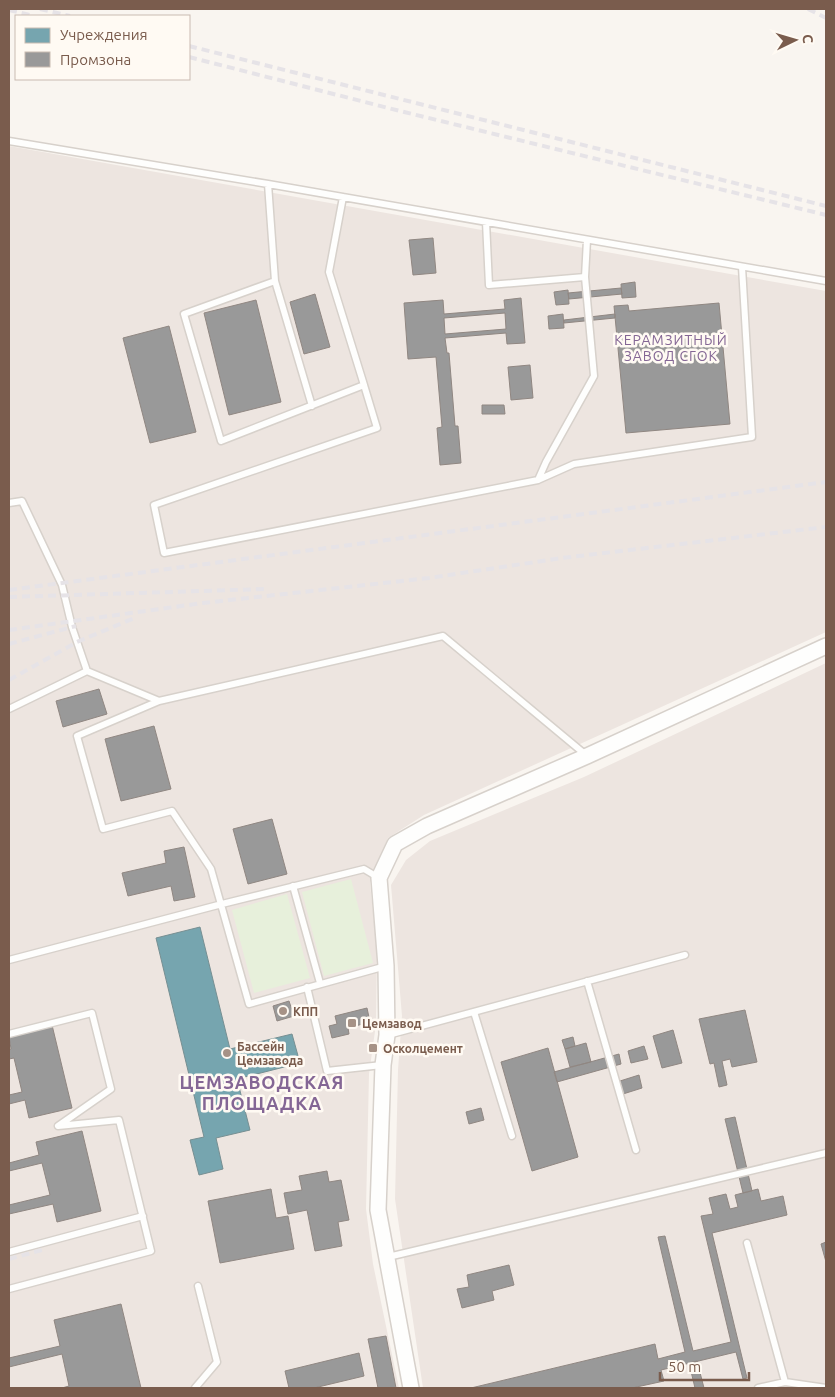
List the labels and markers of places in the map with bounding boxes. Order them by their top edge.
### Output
marker: КПП [277,1005,289,1017]
place label: КПП [293,1005,318,1018]
marker: Цемзавод [346,1017,358,1029]
place label: Цемзавод [362,1017,422,1030]
place label: Бассейн Цемзавода [237,1040,303,1067]
marker: Осколцемент [367,1042,379,1054]
place label: Осколцемент [383,1042,463,1055]
marker: Бассейн Цемзавода [221,1047,233,1059]

